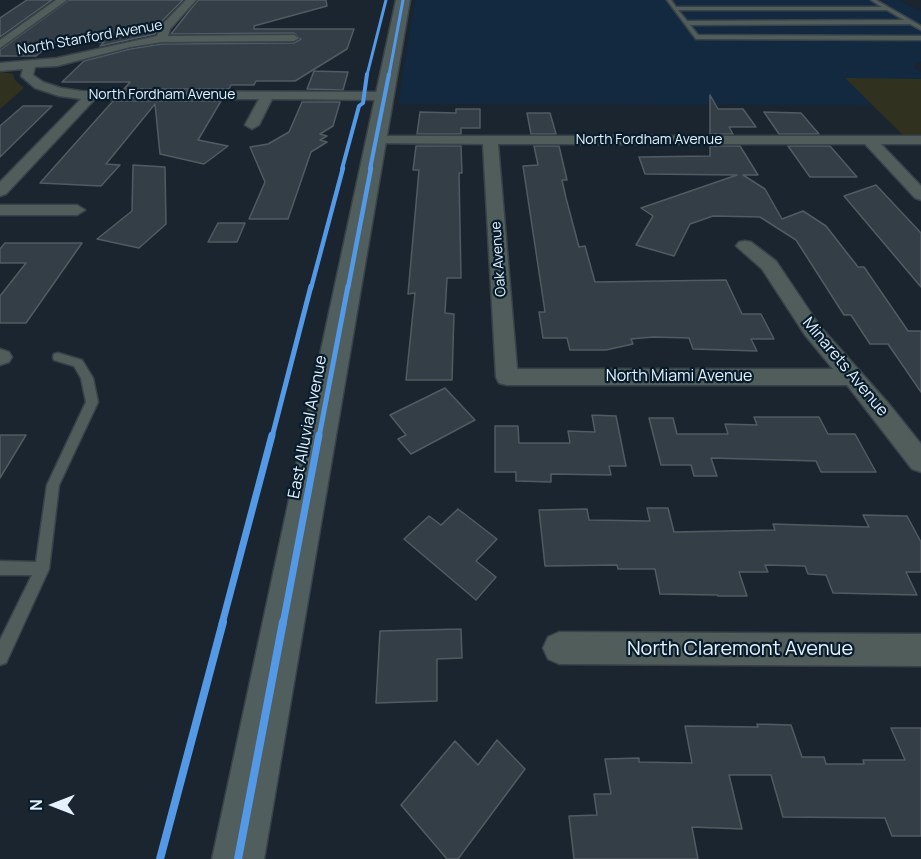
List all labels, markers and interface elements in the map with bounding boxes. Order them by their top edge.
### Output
street label: North Stanford Avenue [16,17,164,59]
street label: North Fordham Avenue [89,87,235,103]
street label: North Fordham Avenue [576,132,722,148]
street label: Oak Avenue [488,221,510,297]
street label: Minarets Avenue [798,314,892,420]
street label: East Alluvial Avenue [285,354,331,500]
street label: North Miami Avenue [606,367,752,387]
street label: North Claremont Avenue [627,637,853,661]
north arrow [24,775,84,835]
text: N [25,799,47,811]

